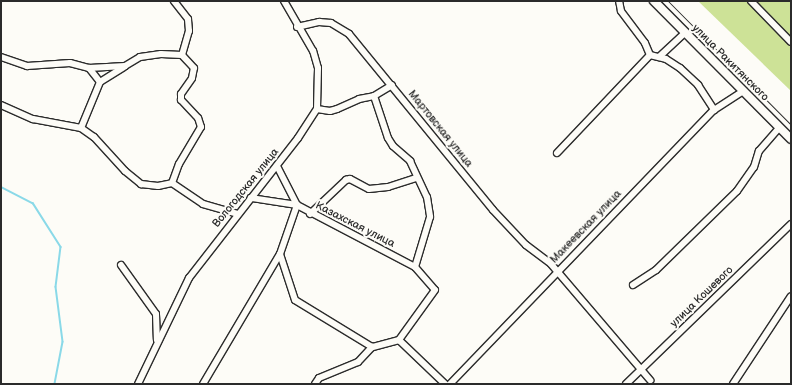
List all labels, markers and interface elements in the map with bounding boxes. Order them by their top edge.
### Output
street label: улица Ракитянского [689,22,771,104]
street label: Мартовская улица [405,88,475,170]
street label: Вологодская улица [210,146,282,230]
street label: Макеевская улица [548,188,624,266]
street label: Казахская улица [313,199,397,251]
street label: улица Кошевого [668,264,736,330]

